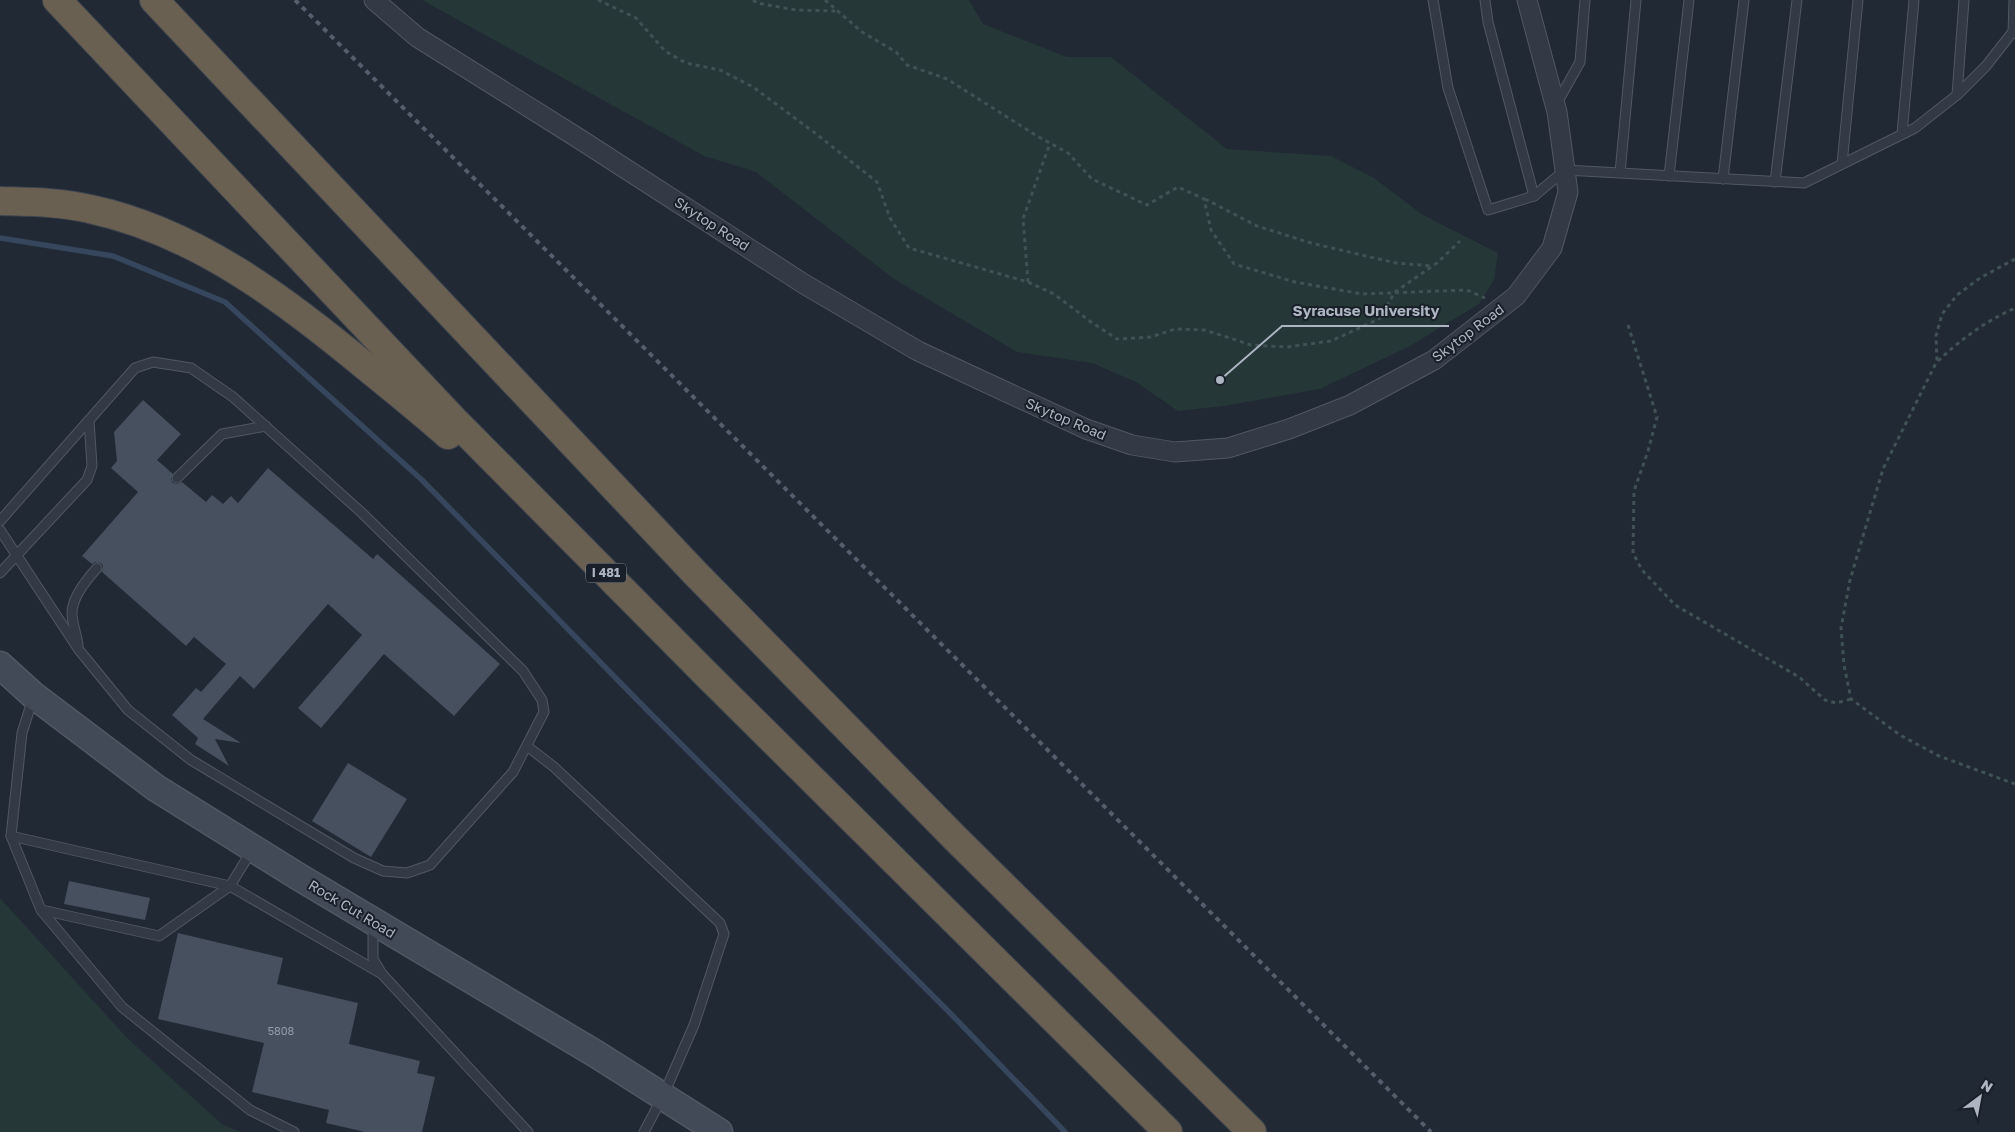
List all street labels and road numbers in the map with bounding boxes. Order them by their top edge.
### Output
street label: Skytop Road [672,193,753,254]
street label: Skytop Road [1428,300,1507,365]
street label: Skytop Road [1023,394,1109,443]
road number: I 481 [586,564,626,582]
street label: Rock Cut Road [306,876,399,941]

